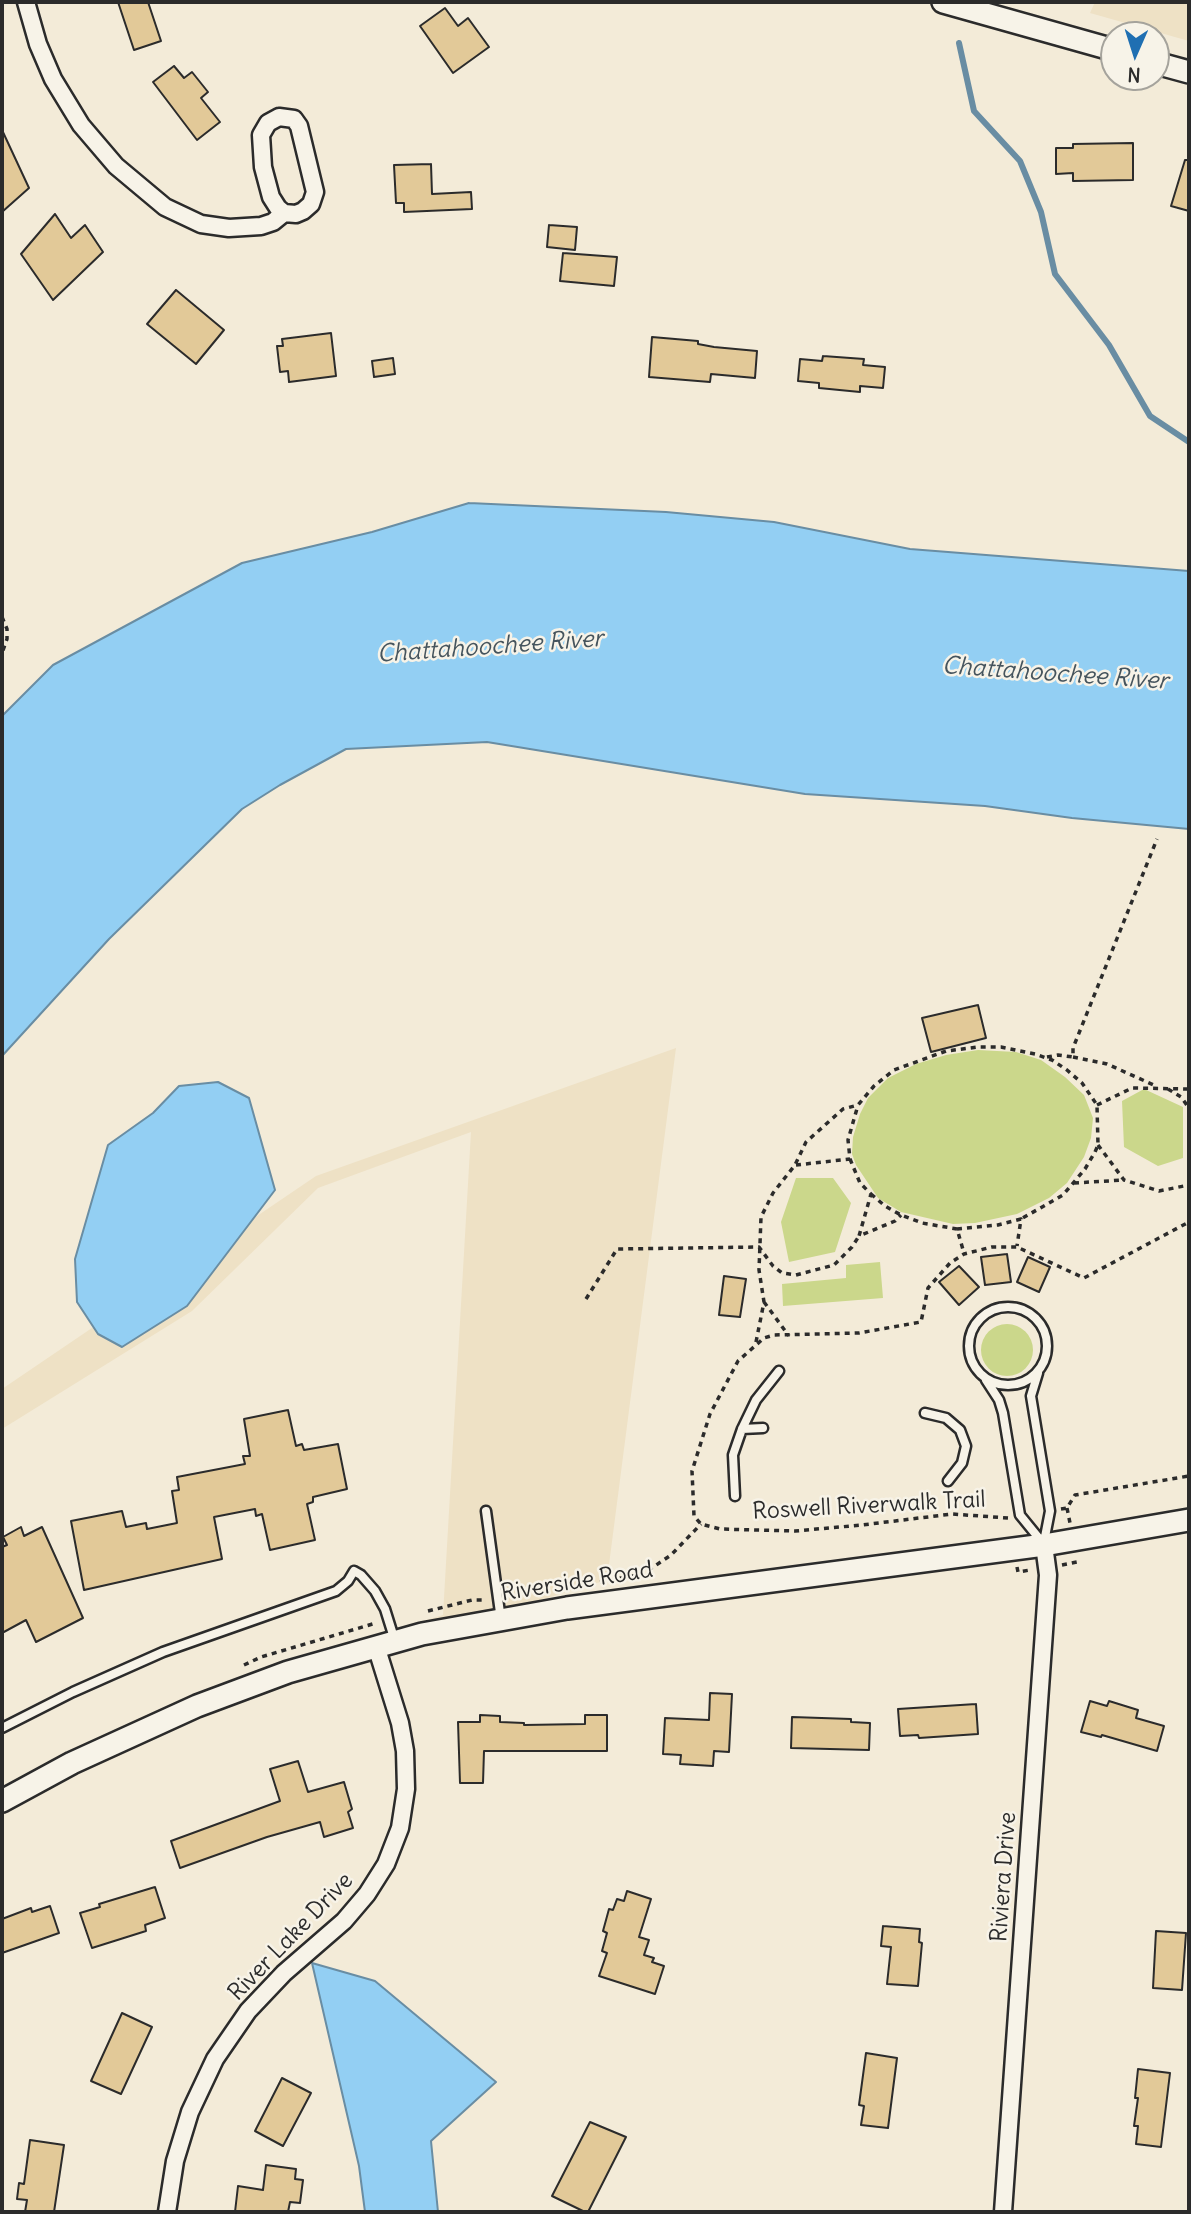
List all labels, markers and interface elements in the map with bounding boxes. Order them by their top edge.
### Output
north arrow [1100,21,1170,91]
text: N [1127,63,1141,87]
water label: Chattahoochee River [376,625,604,669]
water label: Chattahoochee River [941,652,1169,696]
street label: Roswell Riverwalk Trail [752,1486,986,1526]
street label: Riverside Road [499,1556,655,1608]
street label: Riviera Drive [986,1811,1022,1943]
street label: River Lake Drive [223,1867,359,2007]

